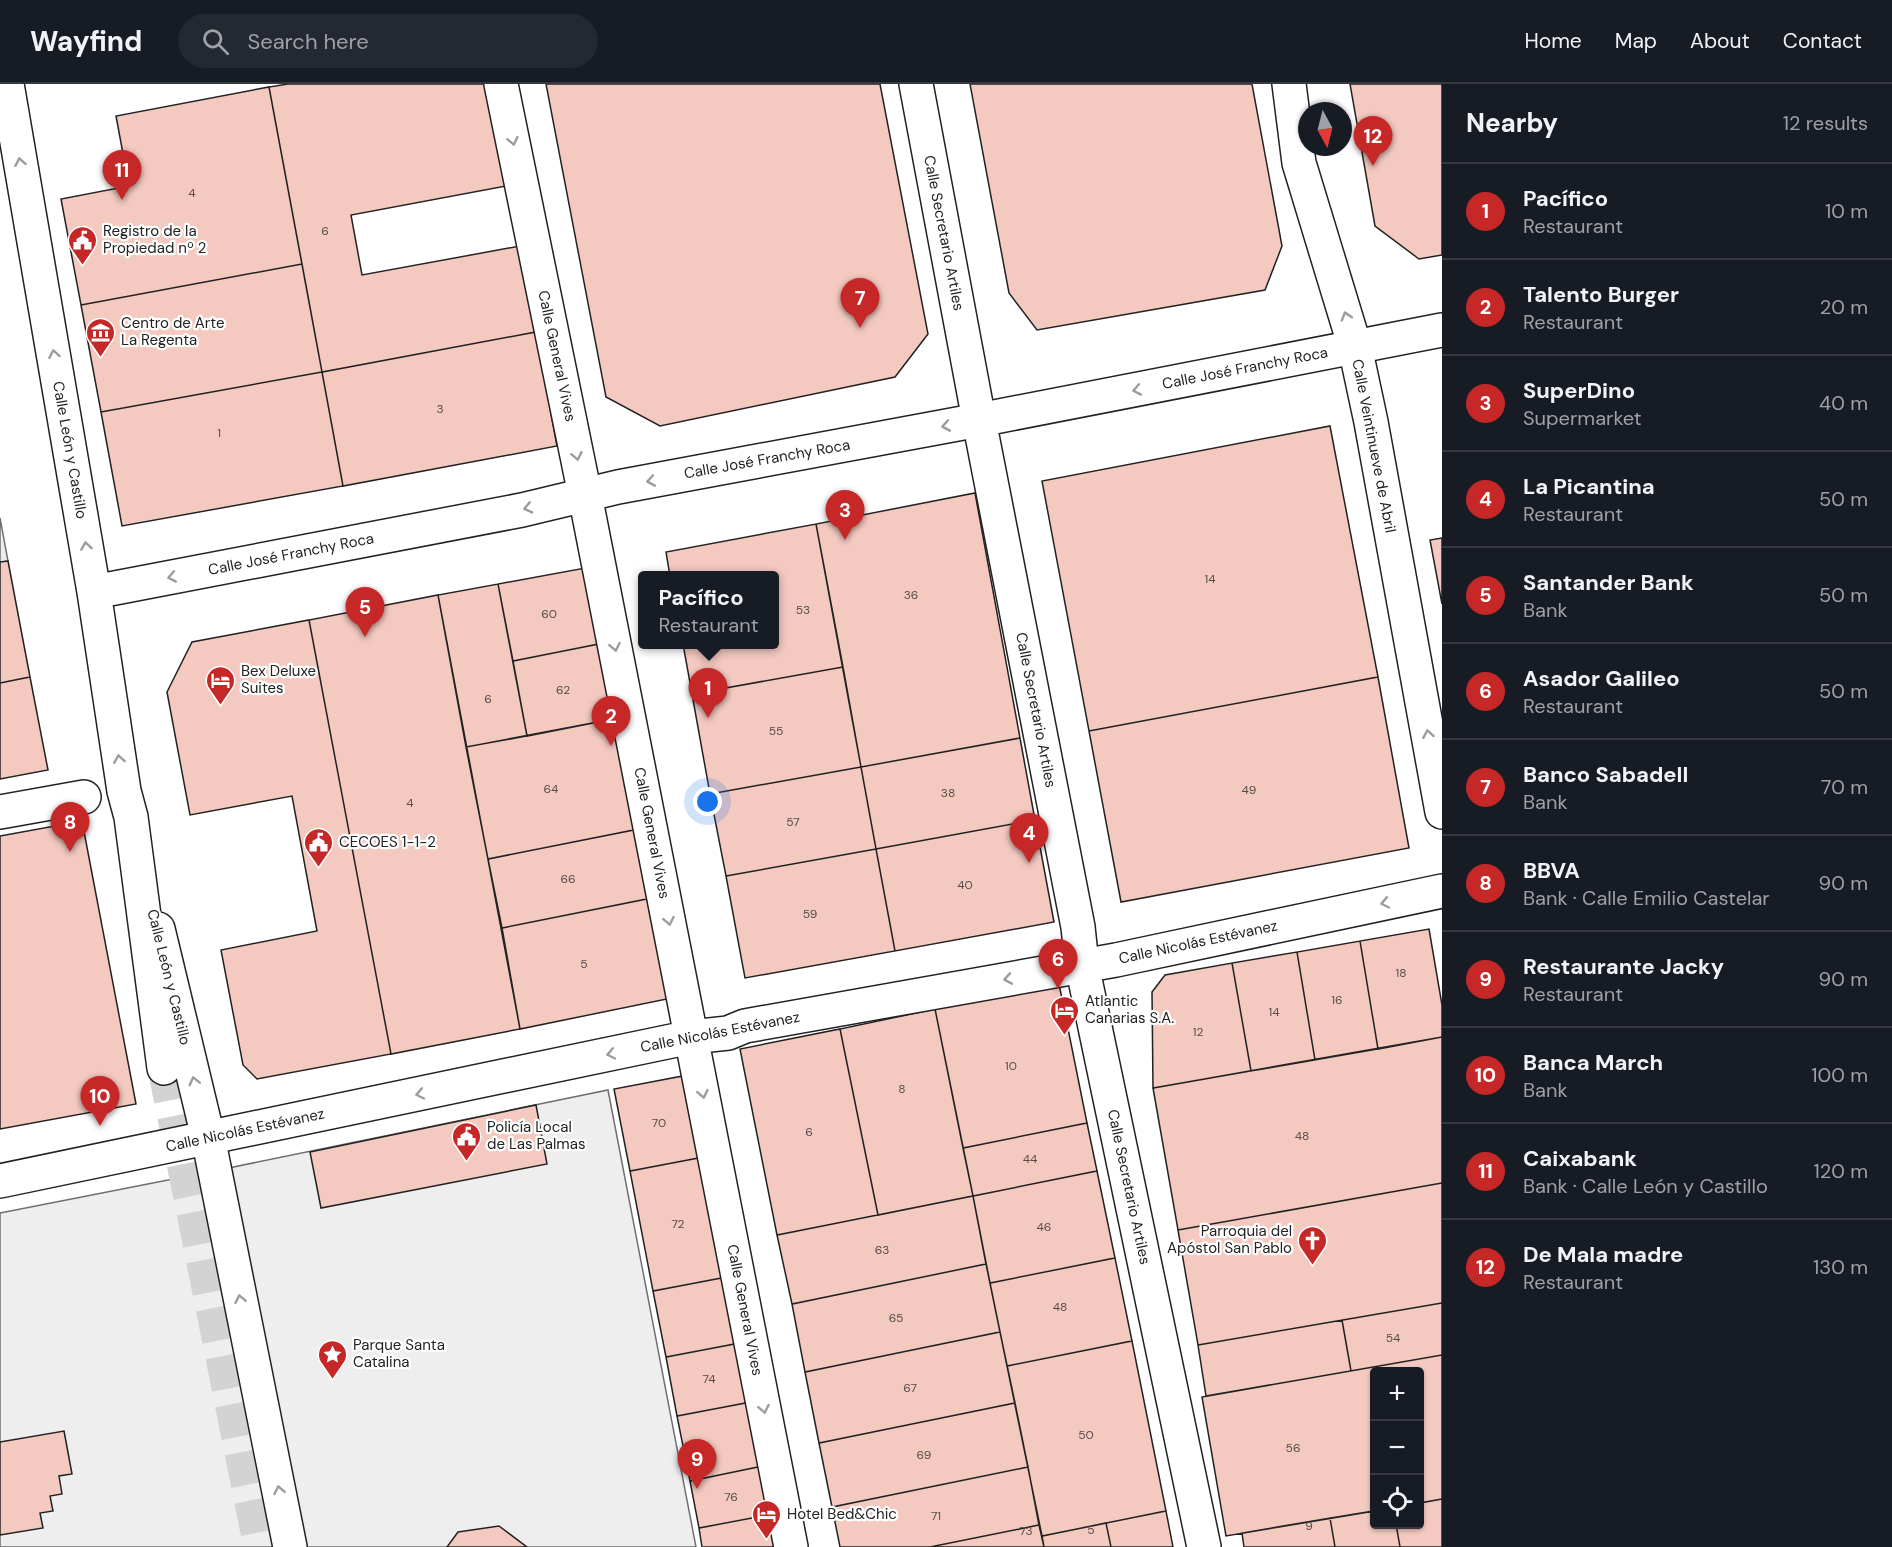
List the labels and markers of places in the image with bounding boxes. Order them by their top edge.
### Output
pin: 12 [1354,116,1392,166]
pin: 11 [102,150,142,200]
place label: Registro de la Propiedad nº 2 [103,221,206,258]
public building icon: Registro de la Propiedad nº 2 [66,224,98,266]
pin: 7 [840,278,880,328]
place label: Centro de Arte La Regenta [121,313,225,350]
museum icon: Centro de Arte La Regenta [84,316,116,358]
pin: 3 [826,490,864,540]
pin: 5 [346,588,385,637]
place label: Bex Deluxe Suites [241,661,316,698]
hotel icon: Bex Deluxe Suites [204,664,236,706]
pin: 1 [688,668,728,718]
pin: 2 [592,696,630,746]
pin: 8 [50,802,90,852]
pin: 4 [1010,814,1048,863]
public building icon: CECOES 1-1-2 [302,826,334,868]
place label: CECOES 1-1-2 [339,832,436,852]
pin: 6 [1038,940,1078,989]
place label: Atlantic Canarias S.A. [1085,991,1174,1028]
hotel icon: Atlantic Canarias S.A. [1048,994,1080,1036]
pin: 10 [80,1076,120,1126]
place label: Policía Local de Las Palmas [487,1117,585,1154]
public building icon: Policía Local de Las Palmas [450,1120,482,1162]
place label: Parroquia del Apóstol San Pablo [1167,1221,1292,1258]
church icon: Parroquia del Apóstol San Pablo [1297,1224,1329,1266]
place label: Parque Santa Catalina [353,1335,445,1372]
place icon: Parque Santa Catalina [316,1338,348,1380]
pin: 9 [678,1440,716,1489]
hotel icon: Hotel Bed&Chic [750,1498,782,1540]
place label: Hotel Bed&Chic [787,1504,897,1524]

